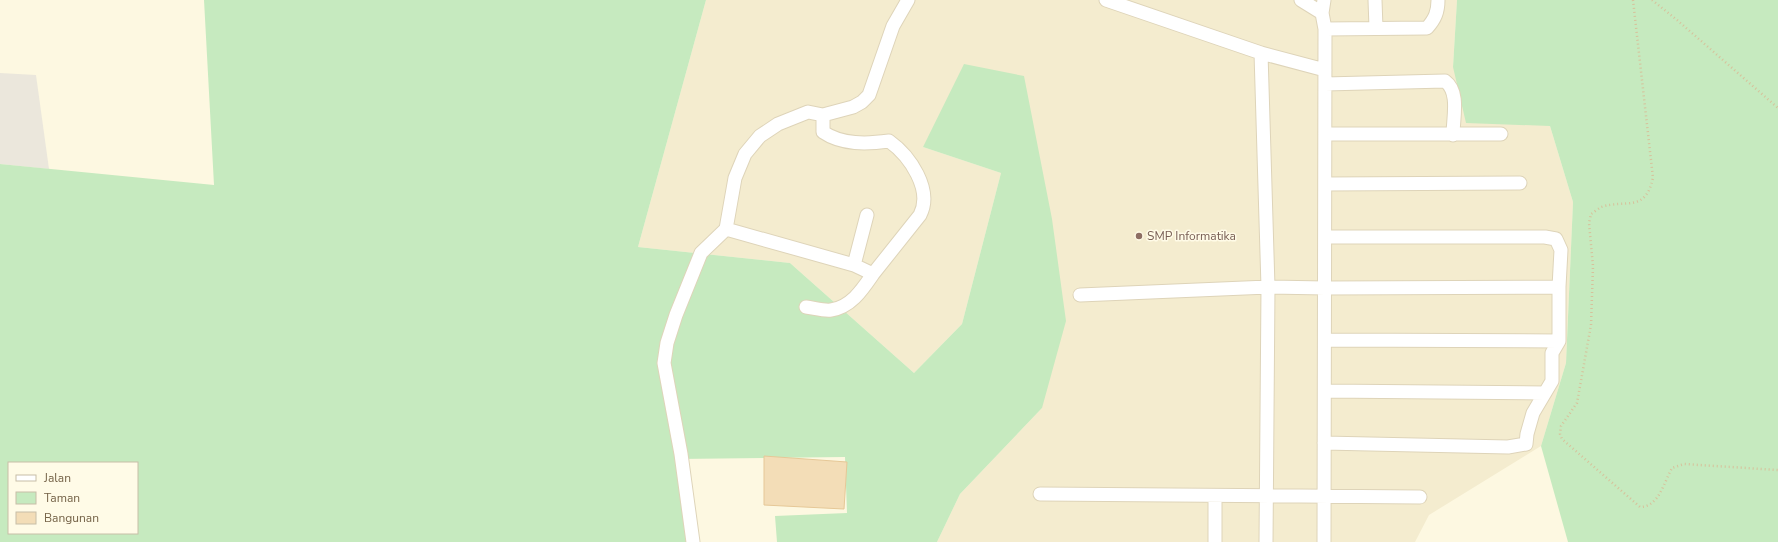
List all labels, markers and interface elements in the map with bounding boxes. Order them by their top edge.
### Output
place label: SMP Informatika [1147,228,1236,244]
marker: SMP Informatika [1134,231,1144,241]
legend [8,462,138,534]
text: Jalan [43,470,71,486]
text: Taman [44,490,80,506]
text: Bangunan [44,510,99,526]

